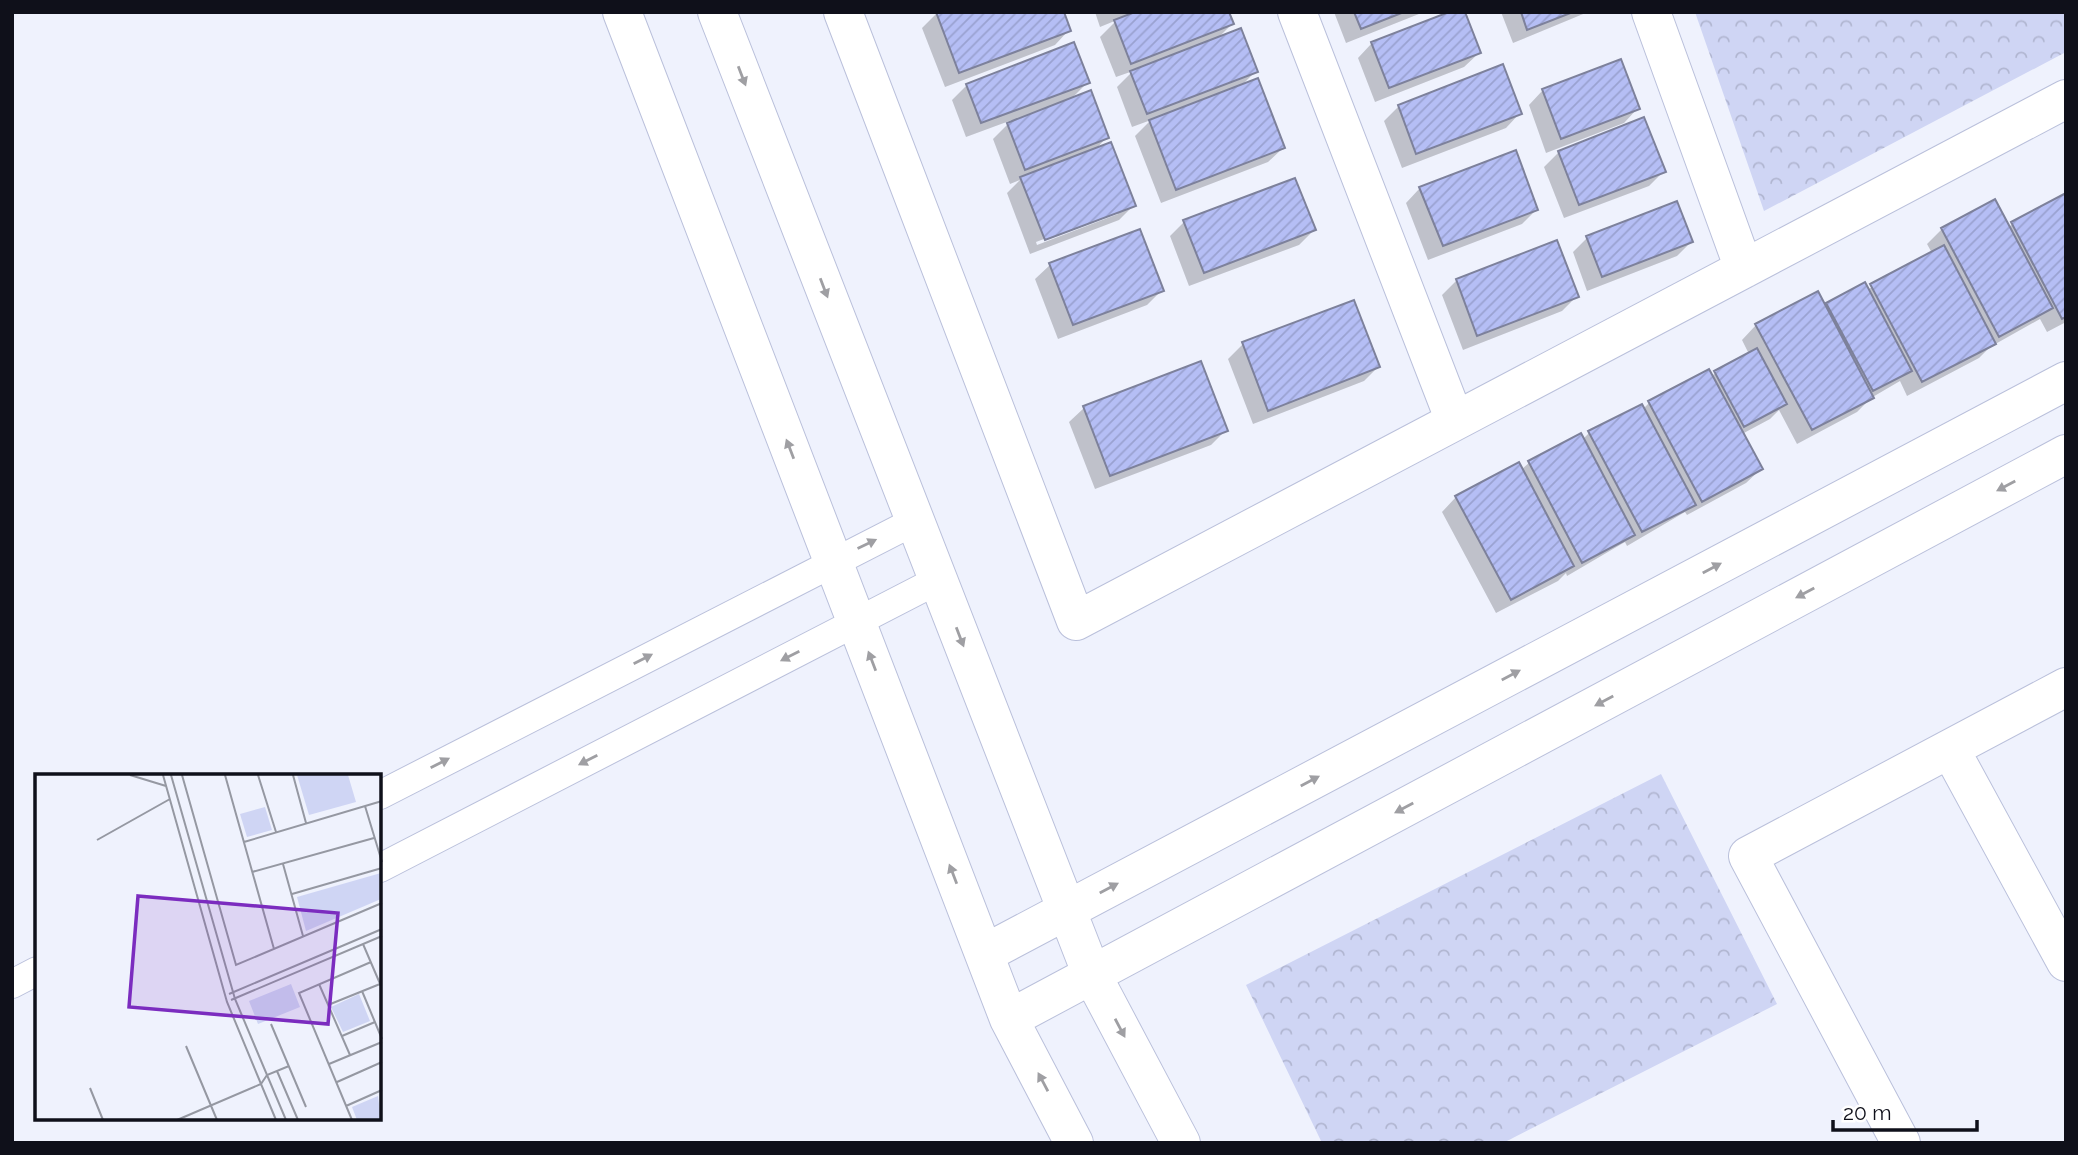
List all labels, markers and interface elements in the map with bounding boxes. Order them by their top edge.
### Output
one-way arrow [736,65,747,86]
one-way arrow [819,277,830,298]
one-way arrow [784,438,795,459]
one-way arrow [1996,480,2015,492]
one-way arrow [857,538,877,550]
one-way arrow [1702,562,1722,574]
one-way arrow [1795,588,1815,599]
one-way arrow [955,626,966,647]
one-way arrow [780,650,800,662]
one-way arrow [866,651,877,672]
one-way arrow [633,653,653,665]
one-way arrow [1501,669,1521,680]
one-way arrow [1594,695,1614,706]
one-way arrow [578,755,598,766]
one-way arrow [431,758,451,770]
inset map [35,774,382,1120]
one-way arrow [1300,776,1320,787]
one-way arrow [1394,802,1413,814]
one-way arrow [947,863,958,884]
one-way arrow [1099,882,1119,894]
one-way arrow [1114,1019,1126,1038]
one-way arrow [1037,1072,1049,1092]
scale bar [1833,1088,1976,1132]
text: 20 m [1843,1100,1891,1125]

